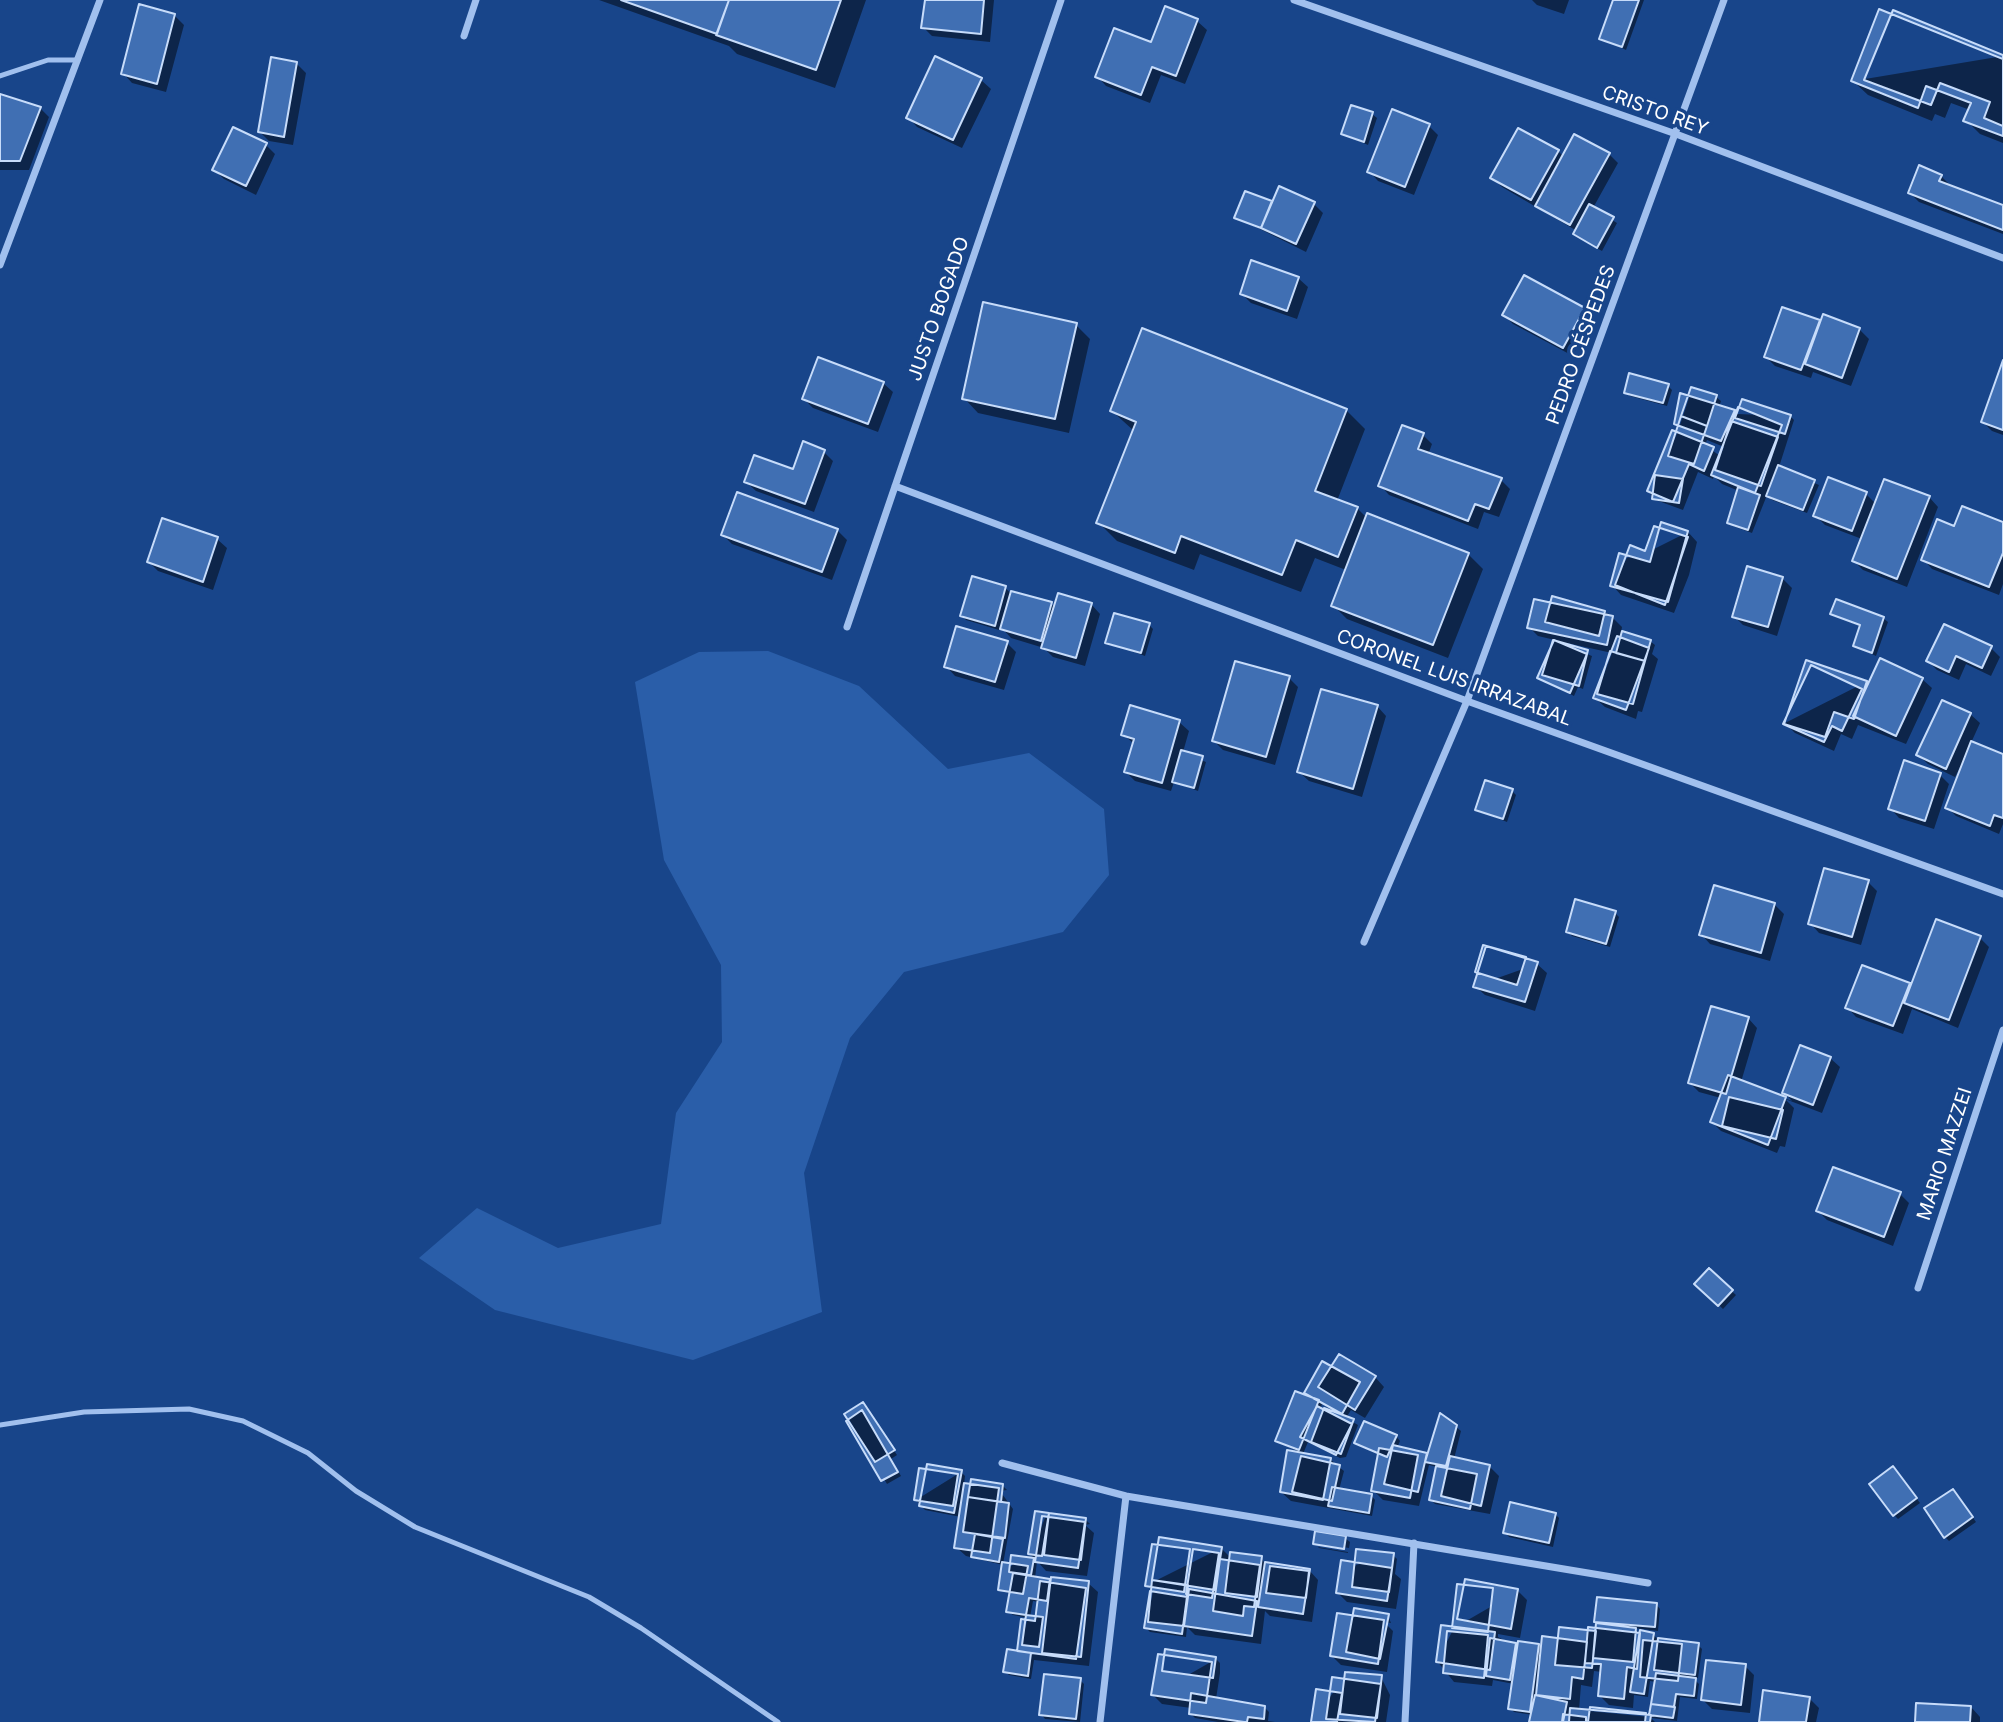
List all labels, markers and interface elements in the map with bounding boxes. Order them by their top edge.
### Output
street label: CRISTO REY [1599,81,1711,141]
street label: JUSTO BOGADO [904,234,974,384]
street label: PEDRO CÉSPEDES [1542,262,1620,428]
street label: CORONEL LUIS IRRAZABAL [1333,625,1575,731]
street label: MARIO MAZZEI [1913,1085,1977,1223]

